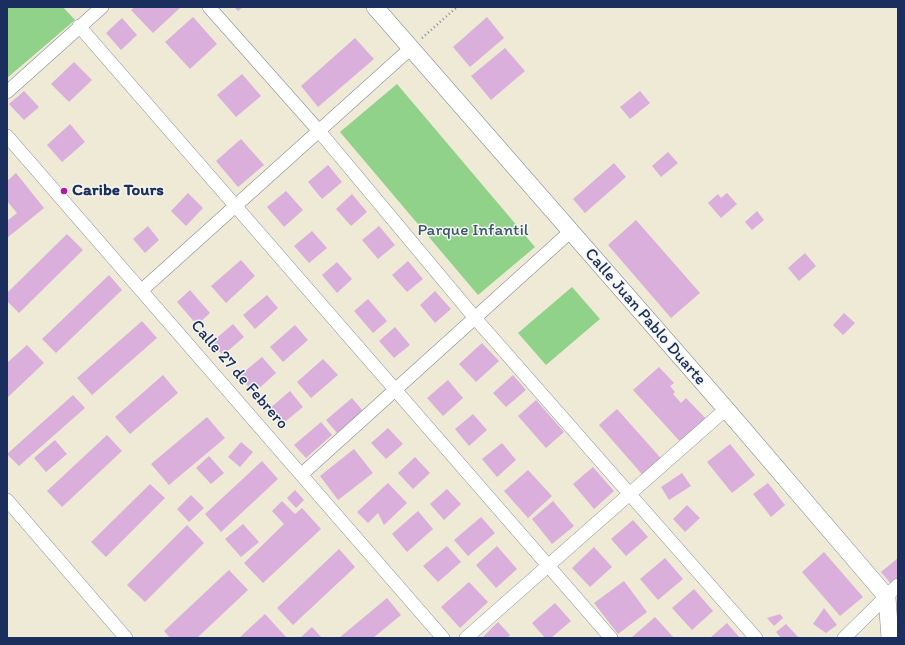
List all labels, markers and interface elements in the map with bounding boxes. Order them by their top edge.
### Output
place label: Caribe Tours [72,181,164,201]
marker: Caribe Tours [59,186,69,196]
park label: Parque Infantil [417,221,529,241]
street label: Calle Juan Pablo Duarte [580,244,710,390]
street label: Calle 27 de Febrero [186,316,292,434]

